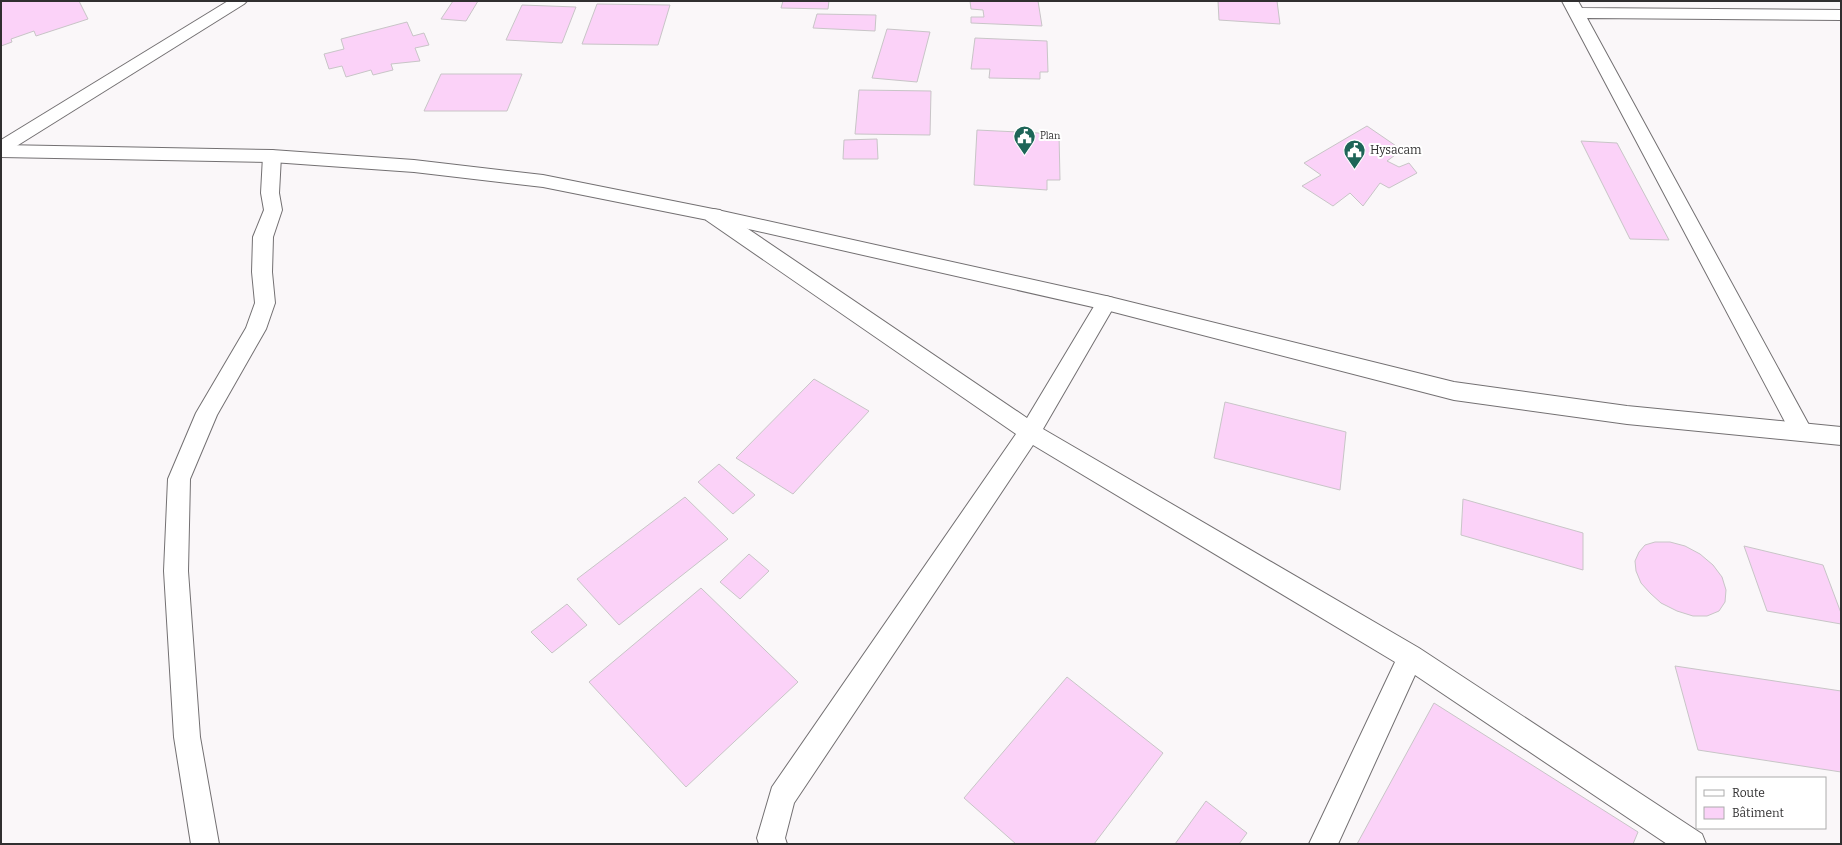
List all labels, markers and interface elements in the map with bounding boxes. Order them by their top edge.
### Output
public building icon: Plan [1011,123,1037,156]
place label: Plan [1040,130,1061,142]
public building icon: Hysacam [1342,137,1368,170]
place label: Hysacam [1370,143,1422,157]
legend [1696,777,1826,829]
text: Route [1732,786,1765,800]
text: Bâtiment [1732,806,1785,820]

